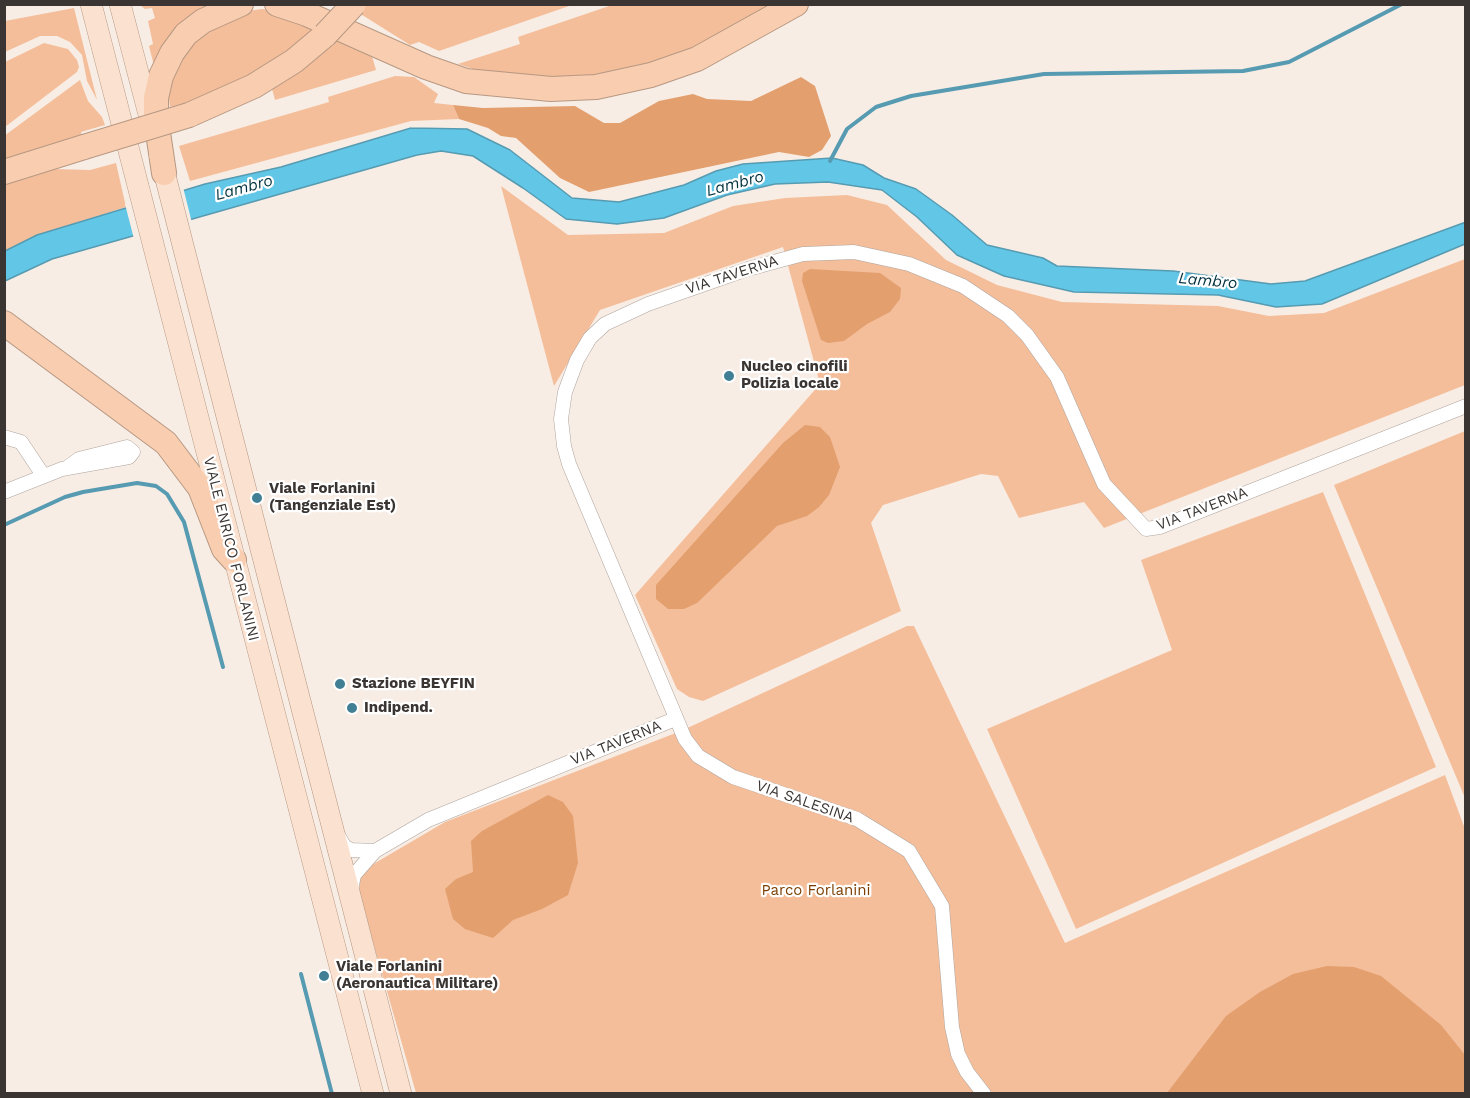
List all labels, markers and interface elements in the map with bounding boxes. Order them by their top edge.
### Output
water label: Lambro [704,167,766,201]
water label: Lambro [213,171,275,205]
street label: VIA TAVERNA [684,252,780,298]
water label: Lambro [1178,269,1238,293]
place label: Nucleo cinofili Polizia locale [741,358,848,393]
marker: Nucleo cinofili Polizia locale [722,369,736,383]
street label: VIALE ENRICO FORLANINI [199,455,263,643]
place label: Viale Forlanini (Tangenziale Est) [269,480,396,515]
street label: VIA TAVERNA [1154,483,1250,535]
marker: Viale Forlanini (Tangenziale Est) [250,491,264,505]
place label: Stazione BEYFIN [352,675,475,693]
marker: Stazione BEYFIN [333,677,347,691]
place label: Indipend. [364,699,433,717]
marker: Indipend. [345,701,359,715]
street label: VIA TAVERNA [568,717,664,769]
street label: VIA SALESINA [754,777,856,827]
park label: Parco Forlanini [761,882,871,900]
place label: Viale Forlanini (Aeronautica Militare) [336,958,498,993]
marker: Viale Forlanini (Aeronautica Militare) [317,969,331,983]

